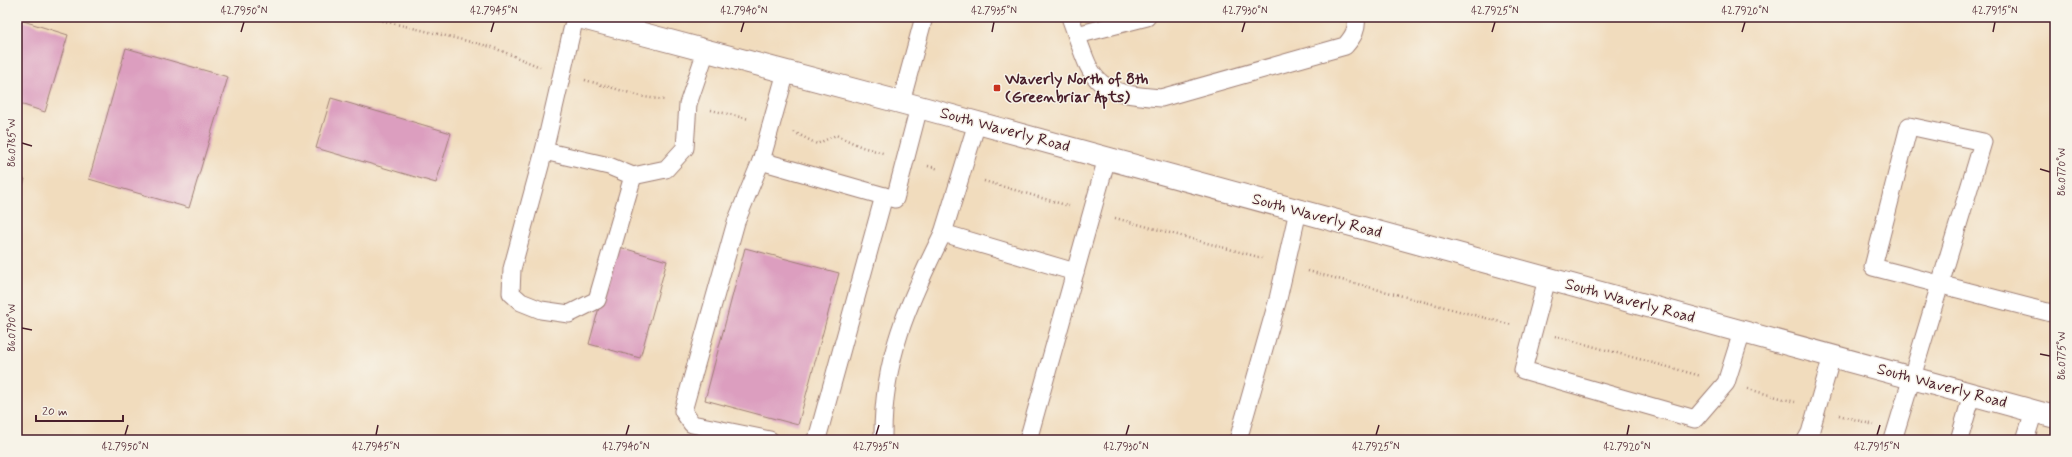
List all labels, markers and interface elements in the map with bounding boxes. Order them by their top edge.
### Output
text: 42.7950°N [221,4,268,18]
text: 42.7945°N [470,4,518,18]
text: 42.7940°N [721,4,768,18]
text: 42.7935°N [971,4,1017,18]
text: 42.7930°N [1222,4,1268,18]
text: 42.7925°N [1471,4,1519,18]
text: 42.7920°N [1721,4,1769,18]
text: 42.7915°N [1972,4,2018,18]
place label: Waverly North of 8th (Greenbriar Apts) [1004,69,1148,109]
marker: Waverly North of 8th (Greenbriar Apts) [992,83,1002,93]
street label: South Waverly Road [938,103,1072,157]
text: 86.0785°W [5,119,19,167]
text: 86.0770°W [2055,148,2069,196]
street label: South Waverly Road [1250,189,1384,243]
street label: South Waverly Road [1563,274,1697,328]
text: 86.0790°W [5,304,19,352]
text: 86.0775°W [2055,332,2069,380]
street label: South Waverly Road [1875,359,2009,413]
scale bar [36,397,123,423]
text: 20 m [42,404,68,420]
text: 42.7950°N [102,440,149,454]
text: 42.7945°N [352,440,400,454]
text: 42.7940°N [603,440,650,454]
text: 42.7935°N [853,440,899,454]
text: 42.7930°N [1103,440,1149,454]
text: 42.7925°N [1352,440,1400,454]
text: 42.7920°N [1603,440,1651,454]
text: 42.7915°N [1854,440,1900,454]

